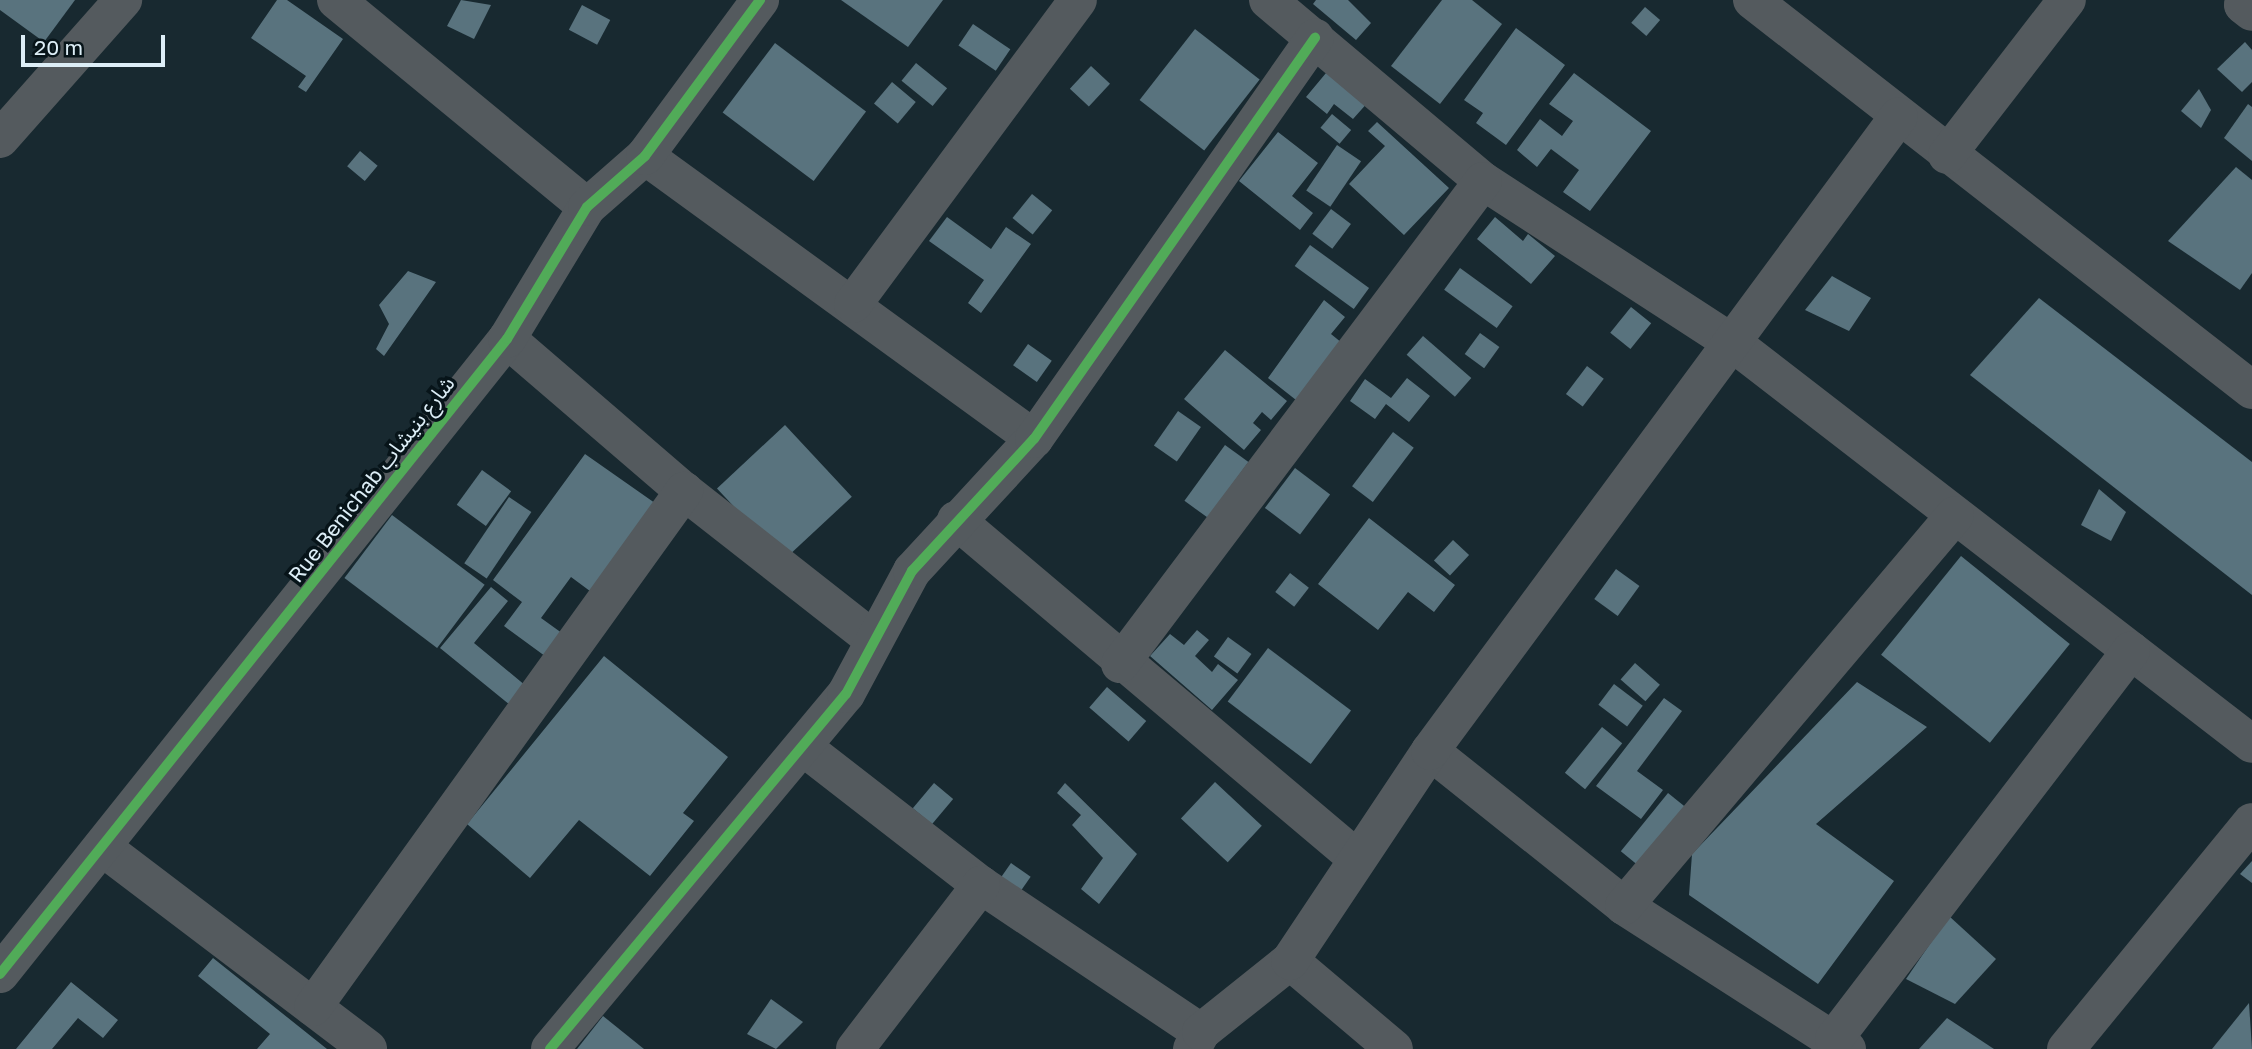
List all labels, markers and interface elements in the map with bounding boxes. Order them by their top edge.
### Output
scale bar [24,21,168,65]
text: 20 m [34,34,83,60]
street label: Rue Benichab شارع بنيشاب [283,371,459,587]

